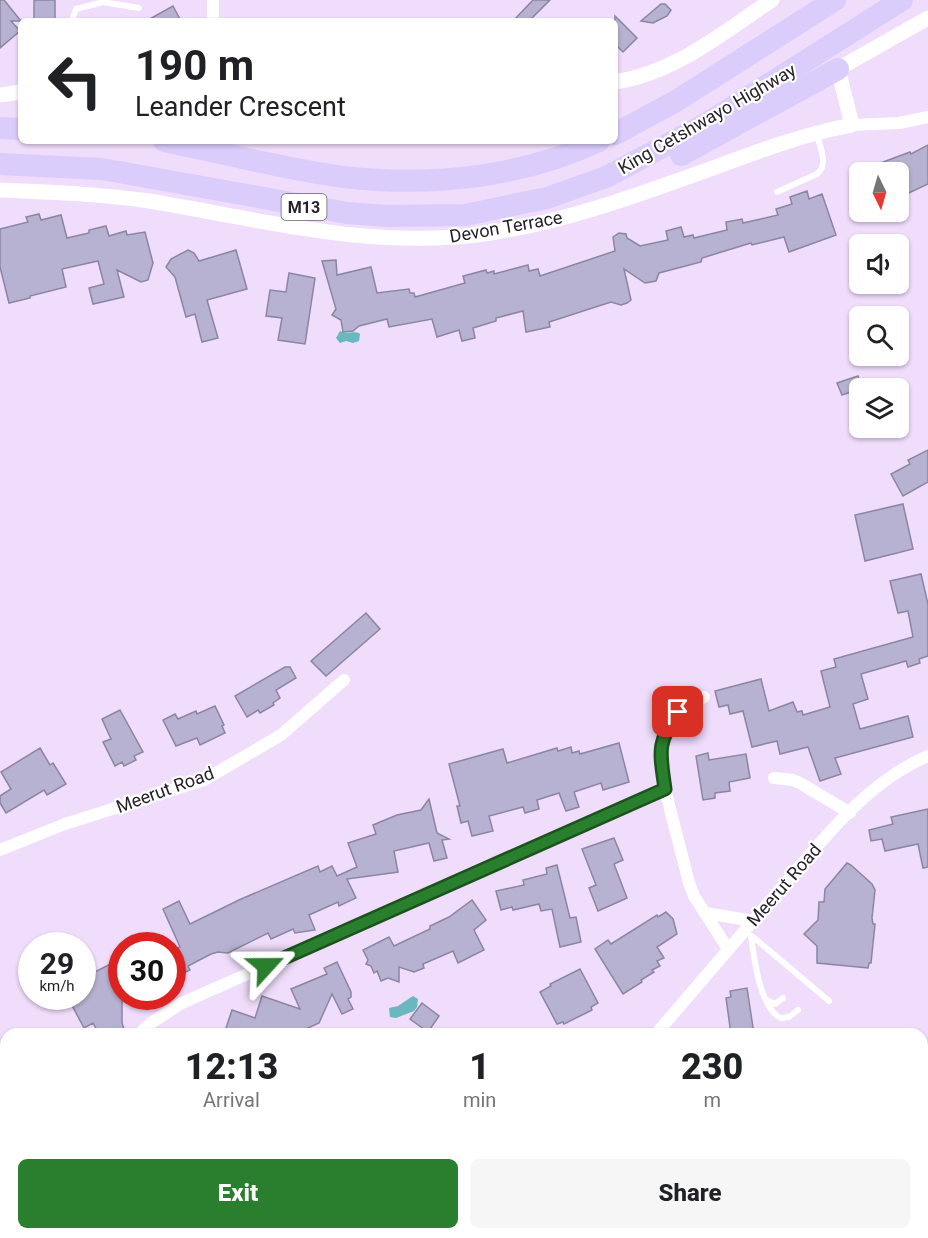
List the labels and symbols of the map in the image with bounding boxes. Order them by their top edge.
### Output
street label: King Cetshwayo Highway [614,59,800,178]
north arrow [849,162,909,222]
road number: M13 [282,194,326,220]
street label: Devon Terrace [448,206,564,247]
pin [652,686,703,737]
street label: Meerut Road [113,762,217,817]
street label: Meerut Road [742,839,825,930]
speed limit sign: 30 [108,932,186,1010]
position arrow [234,934,298,998]

